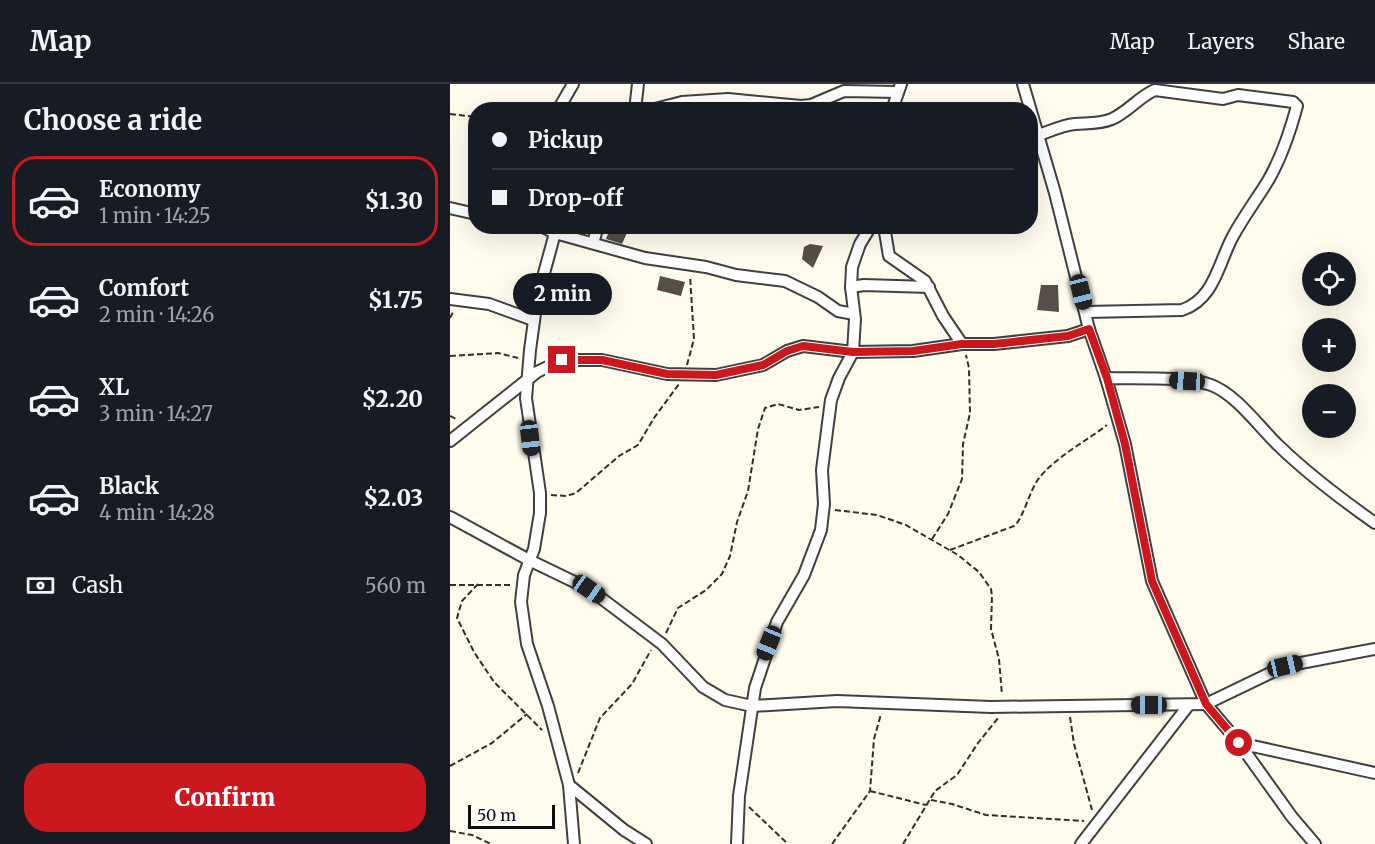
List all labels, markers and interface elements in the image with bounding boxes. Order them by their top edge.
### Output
text: Map [30,23,92,59]
text: Map [1110,28,1155,55]
text: Layers [1188,28,1255,55]
text: Share [1288,28,1345,55]
text: Choose a ride [24,103,202,137]
text: Pickup [528,126,603,154]
icon: car [27,174,81,228]
text: Economy [99,175,200,203]
text: Drop-off [528,184,623,212]
text: $1.30 [365,187,423,215]
text: 1 min · 14:25 [99,203,211,228]
map controls [1302,252,1356,438]
button: locate [1302,252,1356,306]
car [1068,272,1094,312]
icon: car [27,273,81,327]
callout: 2 min [513,273,612,315]
text: Comfort [99,274,189,302]
text: 2 min [534,281,591,306]
text: $1.75 [368,286,423,314]
text: 2 min · 14:26 [99,302,214,327]
button: + [1302,318,1356,372]
route end [548,346,575,373]
car [1169,371,1205,391]
icon: car [27,372,81,426]
text: XL [99,373,129,401]
button: − [1302,384,1356,438]
text: $2.20 [362,385,423,413]
text: 3 min · 14:27 [99,401,213,426]
car [519,419,541,457]
icon: car [27,471,81,525]
text: Black [99,472,159,500]
text: $2.03 [364,484,423,512]
text: 4 min · 14:28 [99,500,215,525]
icon: cash [24,569,57,602]
text: Cash [72,571,123,599]
car [569,571,609,607]
text: 560 m [365,573,426,598]
car [754,623,784,663]
car [1265,653,1305,679]
car [1131,696,1167,714]
route start [1225,729,1252,756]
button: Confirm [24,763,426,832]
scale bar [468,802,555,830]
text: 50 m [477,805,516,825]

